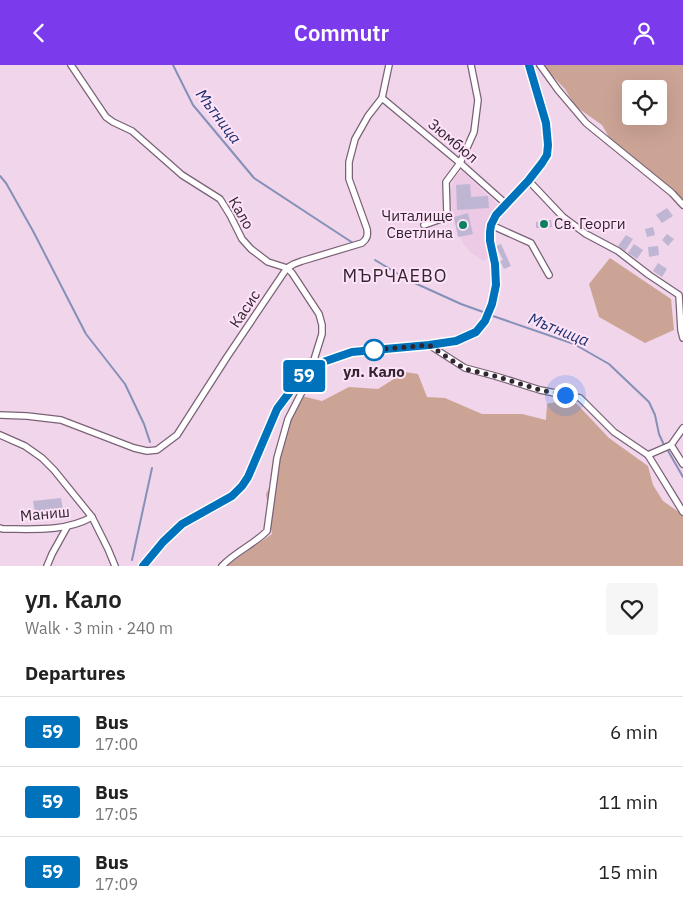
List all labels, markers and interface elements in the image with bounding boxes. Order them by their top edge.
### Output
text: Commutr [294,18,389,47]
icon: back [25,19,53,47]
icon: person [630,19,658,47]
map controls [622,80,667,125]
button: locate [622,80,667,125]
water label: Мътница [192,85,246,147]
street label: Зюмбюл [424,114,482,167]
street label: Кало [224,193,258,233]
place label: Читалище Светлина [382,206,453,242]
place label: Св. Георги [554,214,626,233]
marker: Св. Георги [538,218,550,230]
marker: Читалище Светлина [457,219,469,231]
district label: МЪРЧАЕВО [342,264,448,287]
street label: Касис [225,286,264,331]
water label: Мътница [526,308,592,350]
marker: ул. Кало [363,339,385,361]
line badge: 59 [282,360,326,392]
place label: ул. Кало [343,362,405,381]
text: 59 [293,364,315,387]
your location [553,383,578,408]
street label: Маниш [19,502,71,525]
text: ул. Кало [25,583,122,615]
button: heart [606,583,658,635]
text: Walk · 3 min · 240 m [25,618,173,638]
text: Departures [25,661,125,685]
text: Bus [95,710,129,734]
text: 59 [42,720,63,743]
text: 6 min [610,720,658,744]
text: 17:00 [95,734,138,754]
text: Bus [95,780,129,804]
text: 59 [42,790,63,813]
text: 11 min [599,790,658,814]
text: 17:05 [95,804,138,824]
text: Bus [95,850,129,874]
text: 59 [42,860,63,883]
text: 15 min [599,860,658,884]
text: 17:09 [95,874,138,894]

